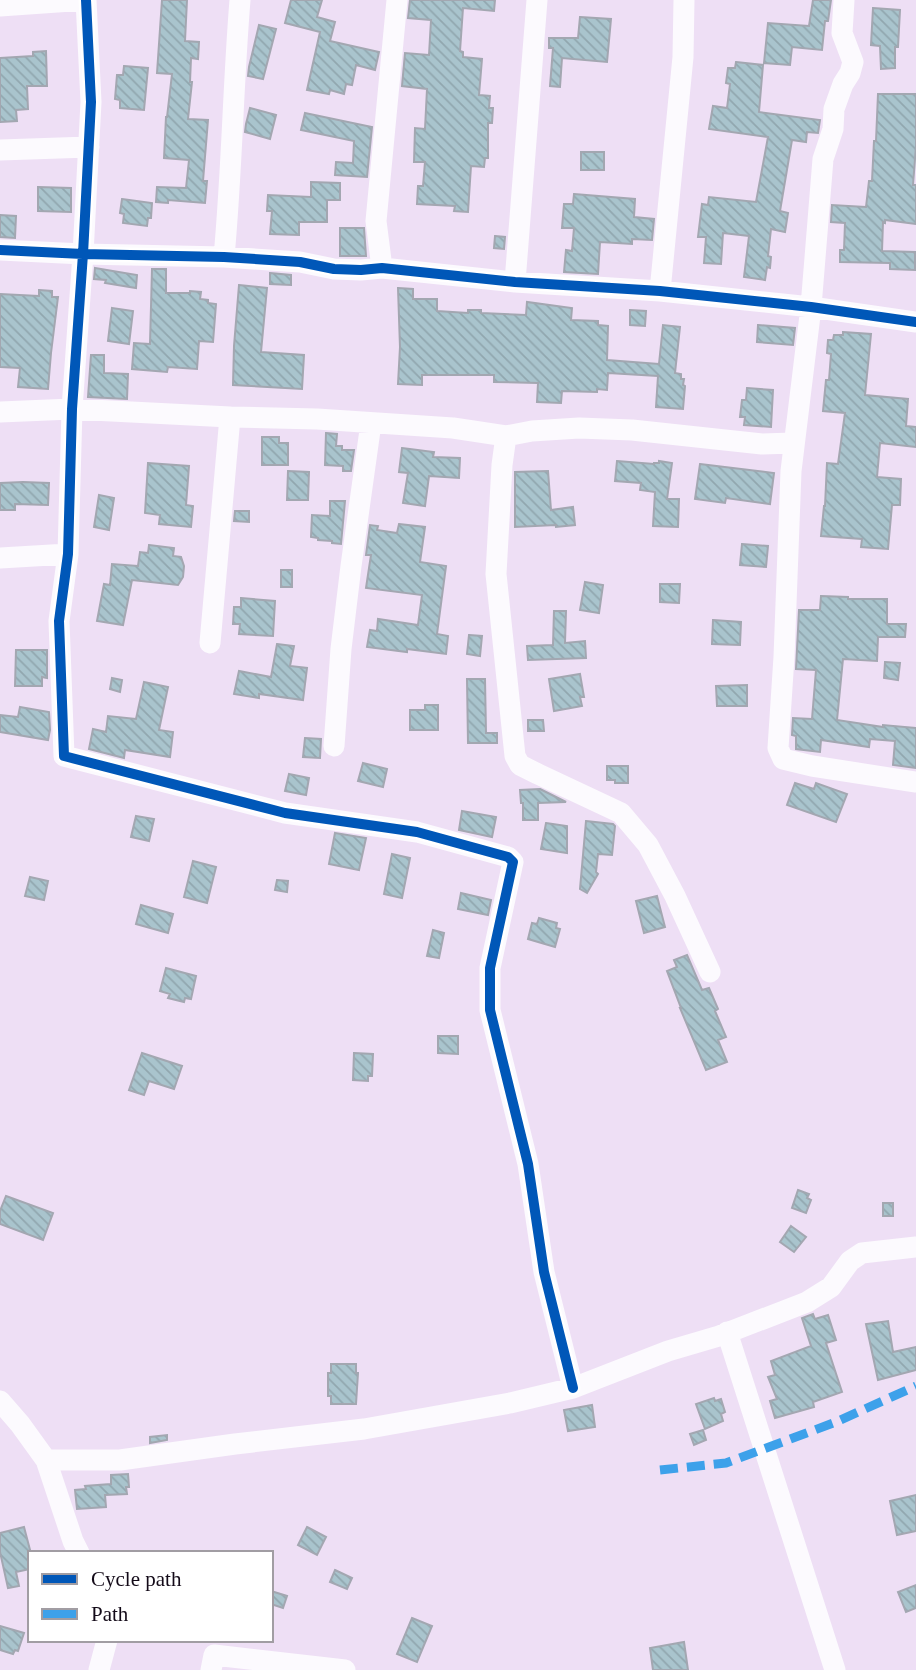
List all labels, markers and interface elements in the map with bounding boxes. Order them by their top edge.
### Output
legend [28,1551,273,1642]
text: Cycle path [91,1567,182,1591]
text: Path [91,1602,129,1626]

